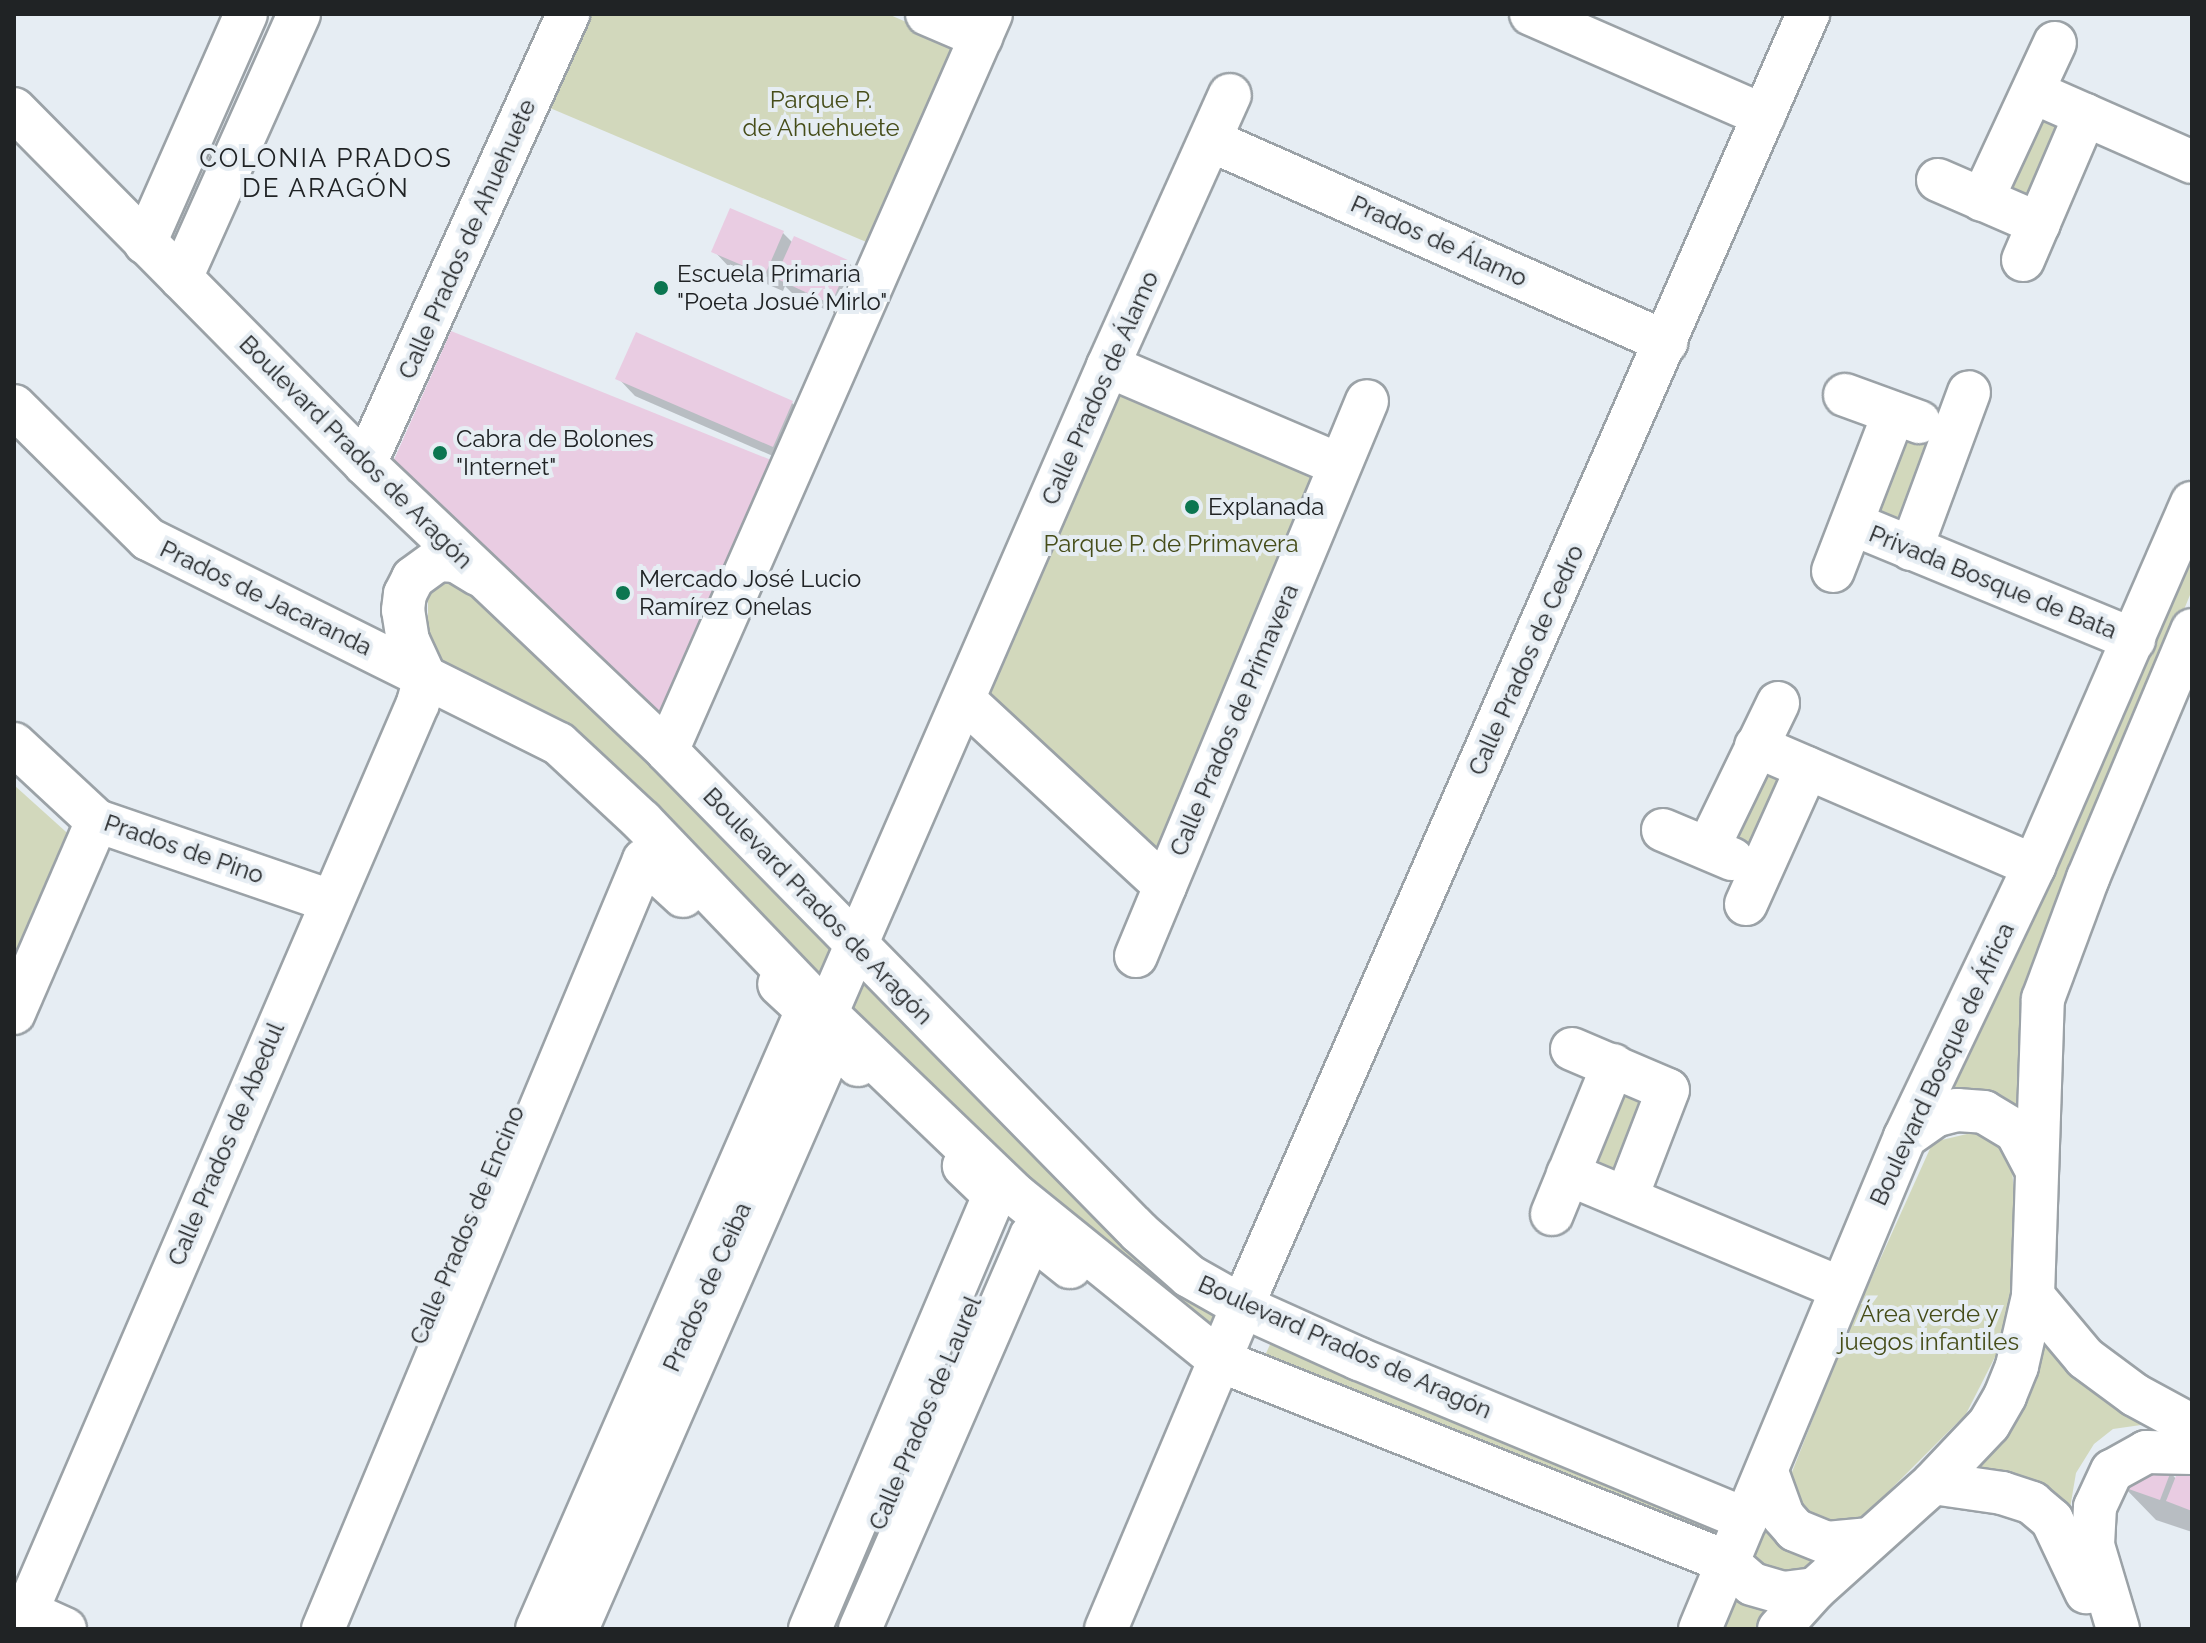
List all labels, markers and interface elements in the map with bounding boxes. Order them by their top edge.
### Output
park label: Parque P. de Ahuehuete [742,86,900,142]
street label: Calle Prados de Ahuehuete [392,94,542,384]
district label: COLONIA PRADOS DE ARAGÓN [199,143,453,204]
street label: Prados de Álamo [1346,189,1532,293]
place label: Escuela Primaria "Poeta Josué Mirlo" [677,260,888,316]
street label: Calle Prados de Álamo [1035,266,1165,510]
marker: Escuela Primaria "Poeta Josué Mirlo" [652,279,670,297]
street label: Boulevard Prados de Aragón [233,329,479,575]
place label: Cabra de Bolones "Internet" [456,425,654,481]
marker: Cabra de Bolones "Internet" [431,444,449,462]
place label: Explanada [1208,493,1324,521]
marker: Explanada [1183,498,1201,516]
street label: Privada Bosque de Bata [1865,519,2121,645]
park label: Parque P. de Primavera [1043,530,1299,558]
street label: Prados de Jacaranda [155,534,377,662]
street label: Calle Prados de Cedro [1462,540,1590,780]
place label: Mercado José Lucio Ramírez Onelas [639,565,862,621]
street label: Calle Prados de Primavera [1164,580,1304,860]
marker: Mercado José Lucio Ramírez Onelas [614,584,632,602]
street label: Boulevard Prados de Aragón [697,781,939,1031]
street label: Prados de Pino [100,808,268,890]
street label: Boulevard Bosque de África [1864,918,2020,1210]
street label: Calle Prados de Abedul [162,1018,290,1270]
street label: Calle Prados de Encino [404,1101,530,1349]
street label: Prados de Ceiba [657,1198,757,1376]
street label: Boulevard Prados de Aragón [1194,1269,1496,1425]
street label: Calle Prados de Laurel [863,1292,987,1534]
park label: Área verde y juegos infantiles [1839,1300,2019,1356]

